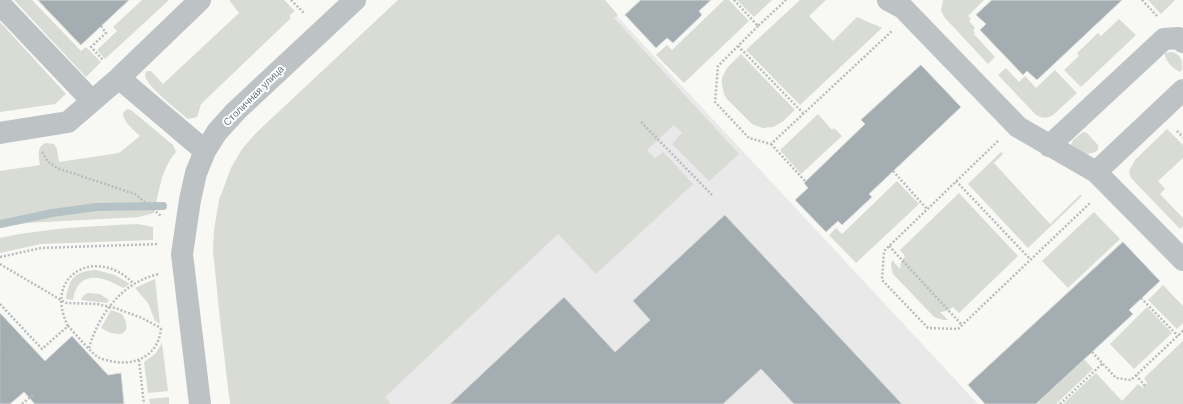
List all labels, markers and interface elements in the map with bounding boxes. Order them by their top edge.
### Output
street label: Столичная улица [221,63,287,129]

